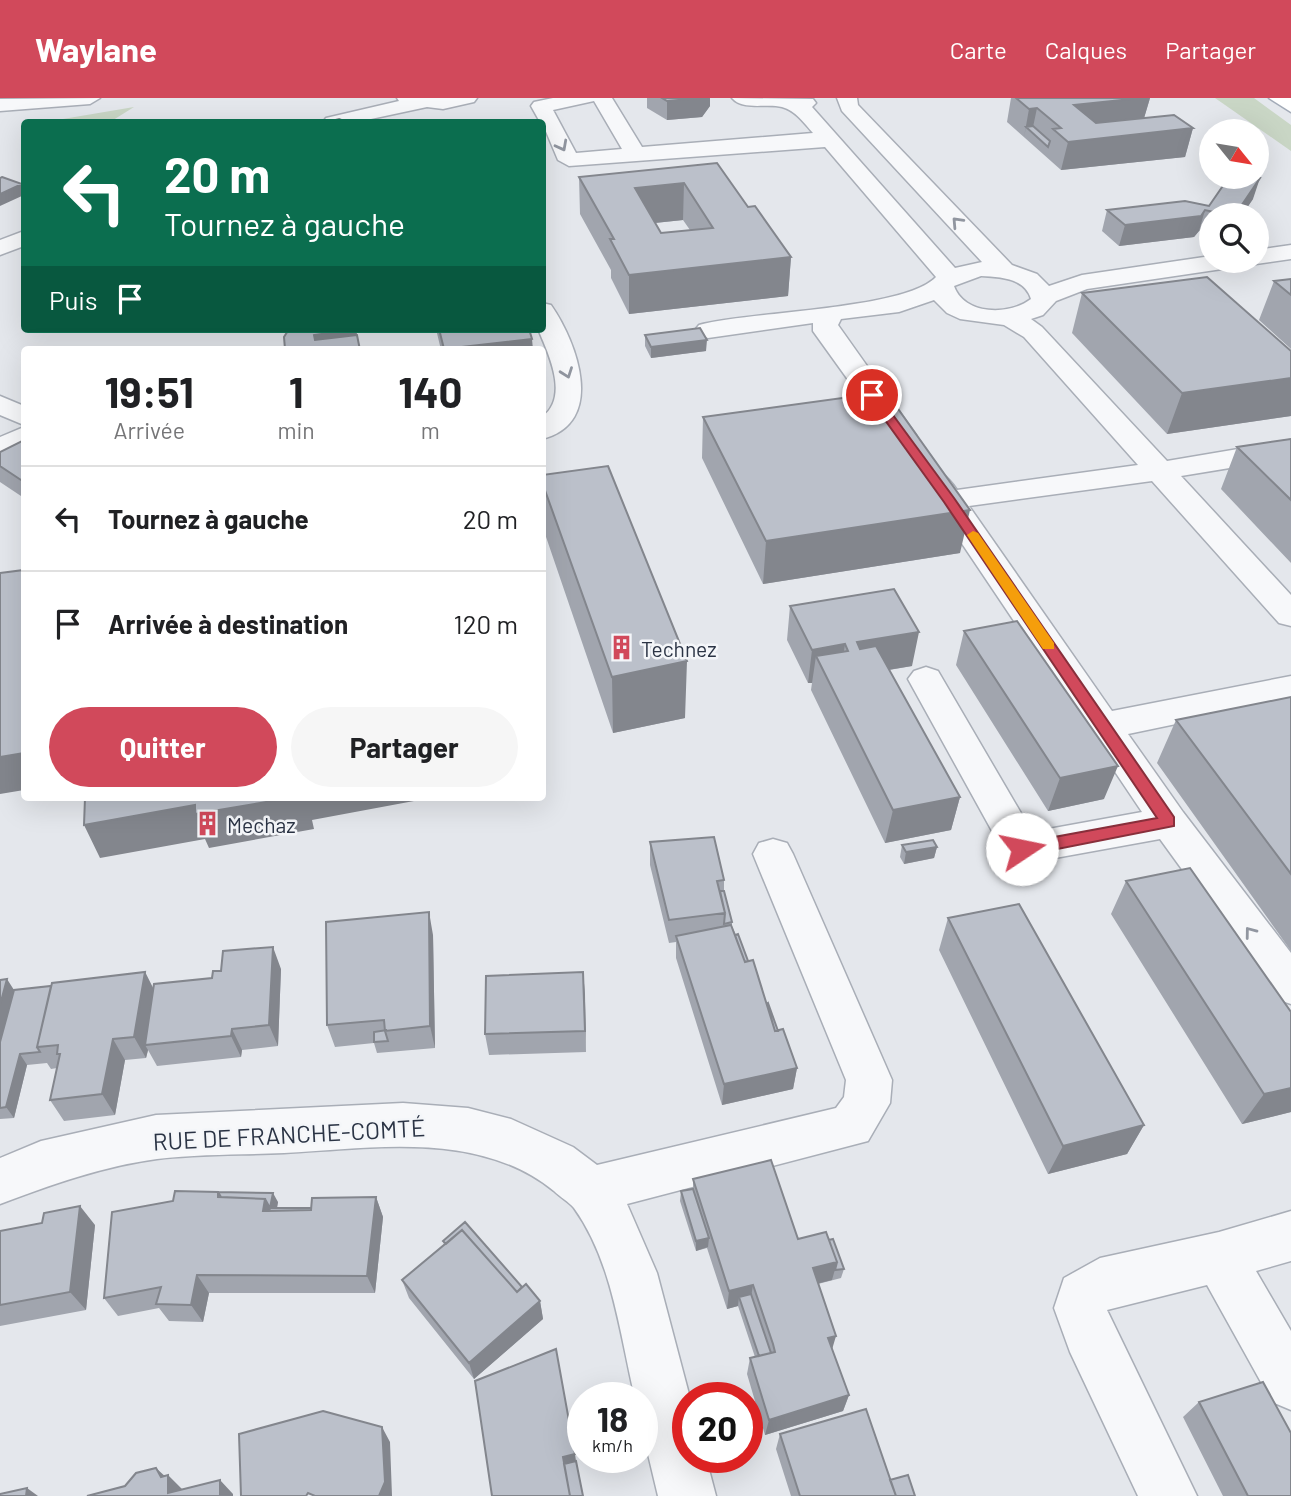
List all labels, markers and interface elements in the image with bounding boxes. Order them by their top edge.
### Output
text: Waylane [35,29,157,69]
text: Carte [950,35,1007,64]
text: Calques [1045,35,1127,64]
text: Partager [1165,35,1256,64]
north arrow [1199,119,1269,189]
map controls [1199,119,1269,273]
one-way arrow [554,139,567,152]
text: 20 m [164,144,270,203]
icon: left [49,147,140,238]
button: search [1199,203,1269,273]
text: Tournez à gauche [164,204,405,242]
one-way arrow [953,217,966,230]
icon: arrive [111,280,149,318]
text: Puis [49,284,97,315]
pin [842,365,902,425]
text: 19:51 [104,366,194,416]
text: 1 [289,366,304,416]
text: 140 [398,366,462,416]
one-way arrow [559,367,573,379]
icon: arrive [853,376,891,414]
text: Arrivée [113,416,185,444]
text: min [277,416,315,444]
text: m [421,416,440,444]
icon: left [49,500,87,538]
text: Tournez à gauche [108,503,309,534]
text: 20 m [463,503,518,534]
icon: arrive [49,605,87,643]
text: Arrivée à destination [108,608,348,639]
text: 120 m [454,608,518,639]
building icon: Technez [607,634,635,662]
place label: Technez [641,636,717,661]
button: Quitter [49,707,277,787]
button: Partager [291,707,518,787]
building icon: Mechaz [193,810,221,838]
place label: Mechaz [227,812,296,837]
position arrow [985,812,1059,886]
one-way arrow [1246,927,1259,939]
street label: RUE DE FRANCHE-COMTÉ [152,1112,426,1156]
speed limit sign: 20 [672,1382,763,1473]
text: 18 [597,1397,628,1439]
text: km/h [592,1434,633,1456]

